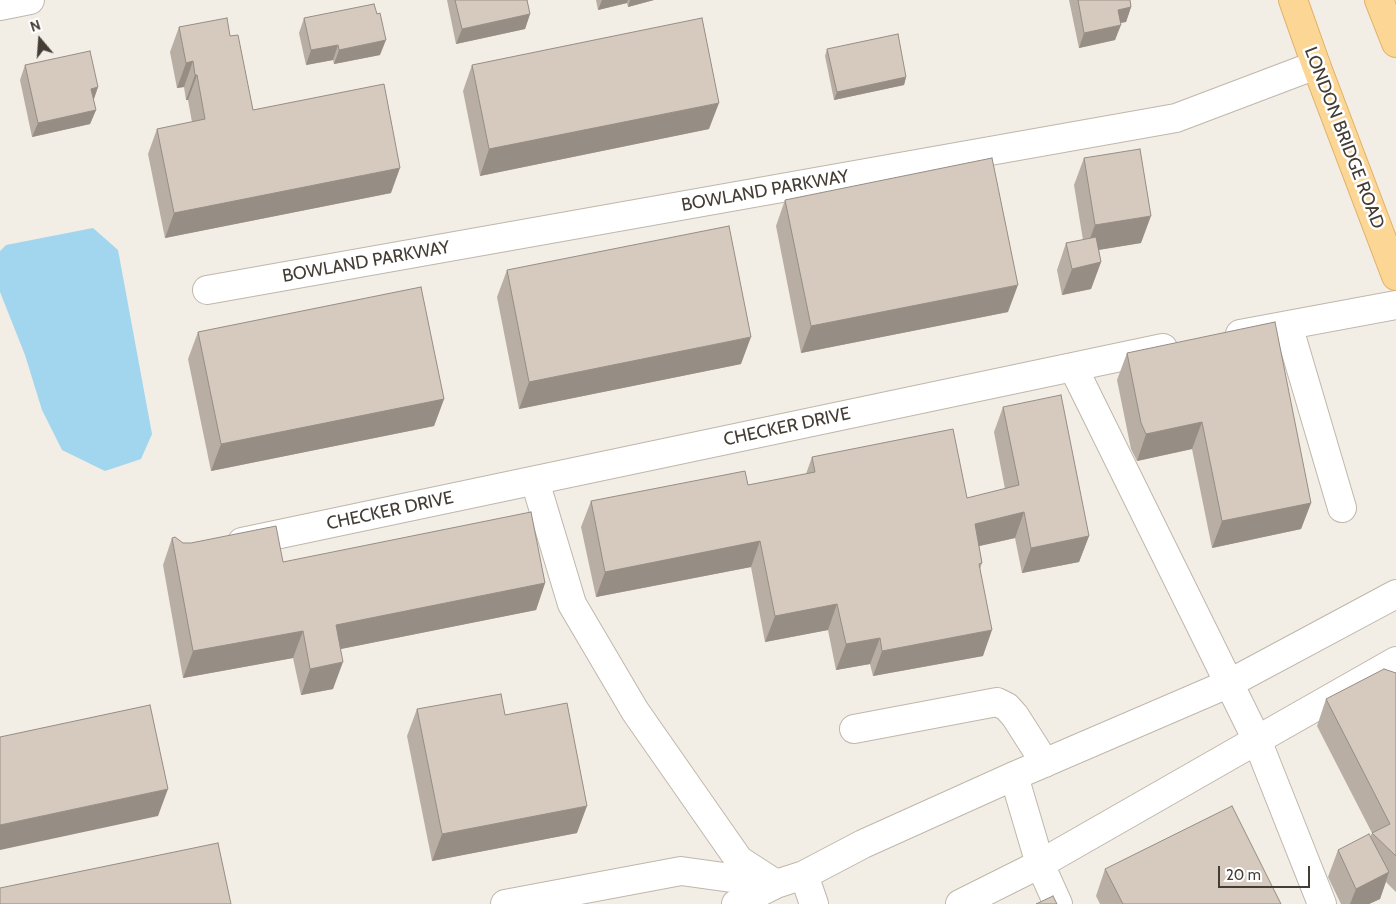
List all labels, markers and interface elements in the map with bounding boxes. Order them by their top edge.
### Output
north arrow [15,15,65,65]
text: N [28,16,43,36]
street label: LONDON BRIDGE ROAD [1299,44,1389,232]
street label: BOWLAND PARKWAY [680,166,850,216]
street label: BOWLAND PARKWAY [281,237,451,287]
street label: CHECKER DRIVE [722,403,852,451]
street label: CHECKER DRIVE [325,487,455,535]
scale bar [1221,856,1314,888]
text: 20 m [1226,866,1261,884]

